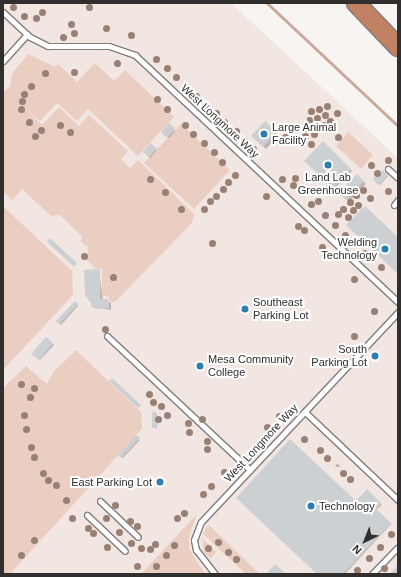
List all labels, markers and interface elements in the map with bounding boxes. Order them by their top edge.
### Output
street label: West Longmore Way [178,81,262,161]
place label: Large Animal Facility [272,121,337,147]
marker: Large Animal Facility [259,129,269,139]
marker: Land Lab Greenhouse [323,160,333,170]
place label: Land Lab Greenhouse [298,171,358,197]
place label: Welding Technology [321,236,377,262]
marker: Welding Technology [380,244,390,254]
place label: Southeast Parking Lot [253,296,309,322]
marker: Southeast Parking Lot [240,304,250,314]
place label: South Parking Lot [311,343,367,369]
marker: South Parking Lot [370,351,380,361]
place label: Mesa Community College [208,353,294,379]
marker: Mesa Community College [195,361,205,371]
street label: West Longmore Way [221,401,301,485]
place label: East Parking Lot [71,475,152,489]
marker: East Parking Lot [155,477,165,487]
place label: Technology [319,499,375,513]
marker: Technology [306,501,316,511]
north arrow [345,521,385,561]
text: N [350,543,364,557]

